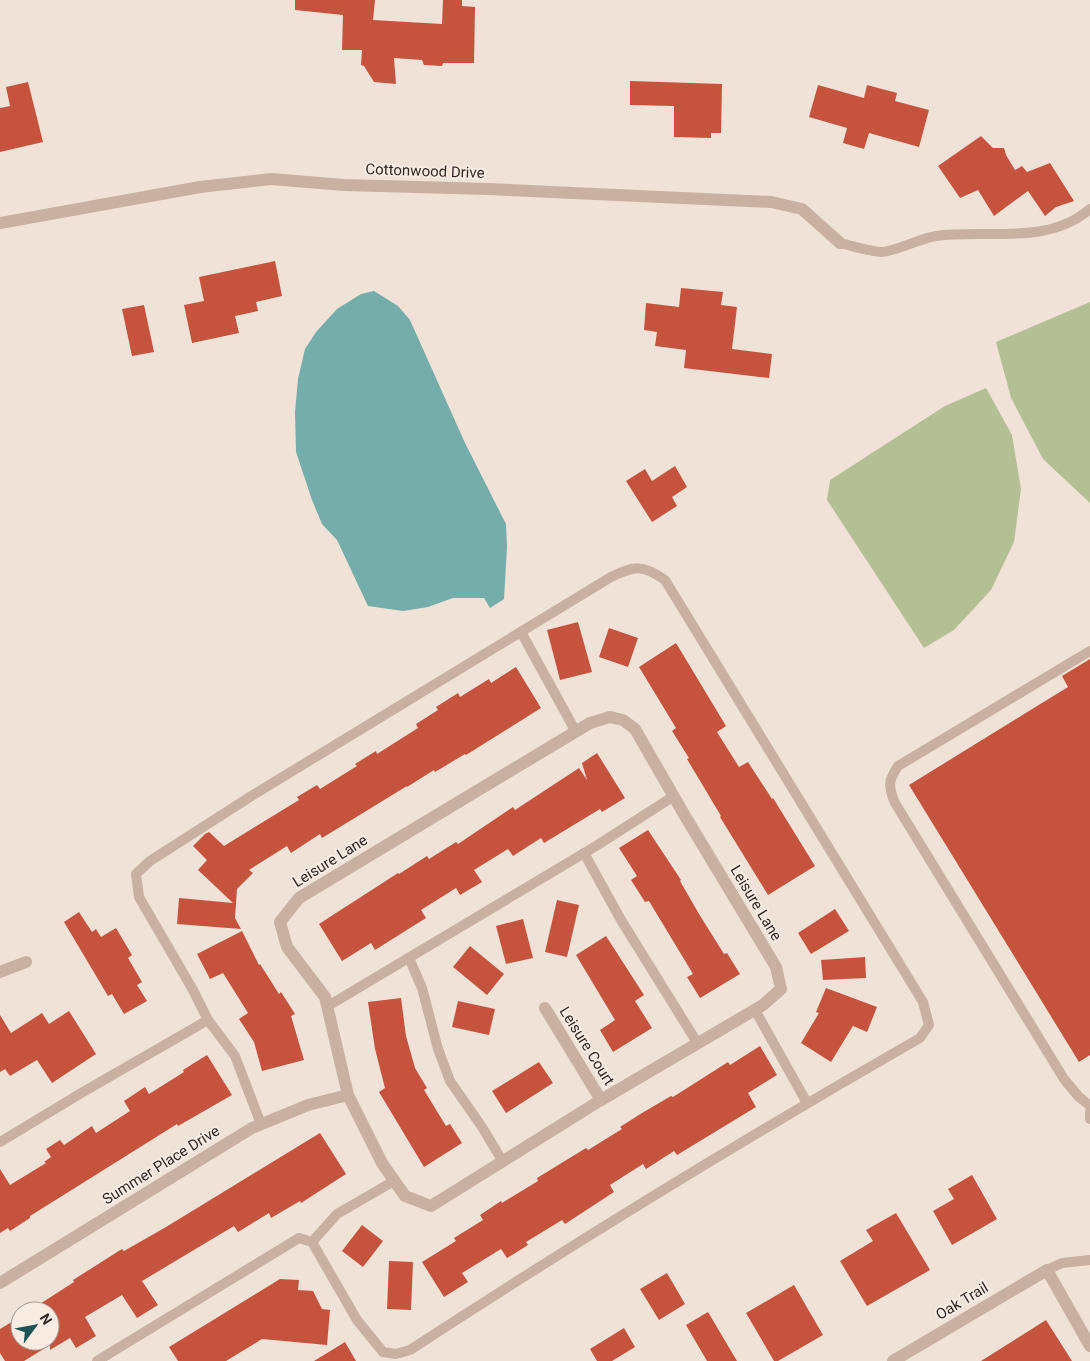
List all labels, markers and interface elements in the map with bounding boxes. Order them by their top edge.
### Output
street label: Cottonwood Drive [365,160,485,182]
street label: Leisure Lane [289,831,371,891]
street label: Leisure Lane [726,862,786,944]
street label: Leisure Court [556,1003,618,1089]
street label: Summer Place Drive [99,1122,223,1208]
street label: Oak Trail [932,1278,992,1324]
north arrow [10,1301,60,1351]
text: N [37,1311,55,1328]

